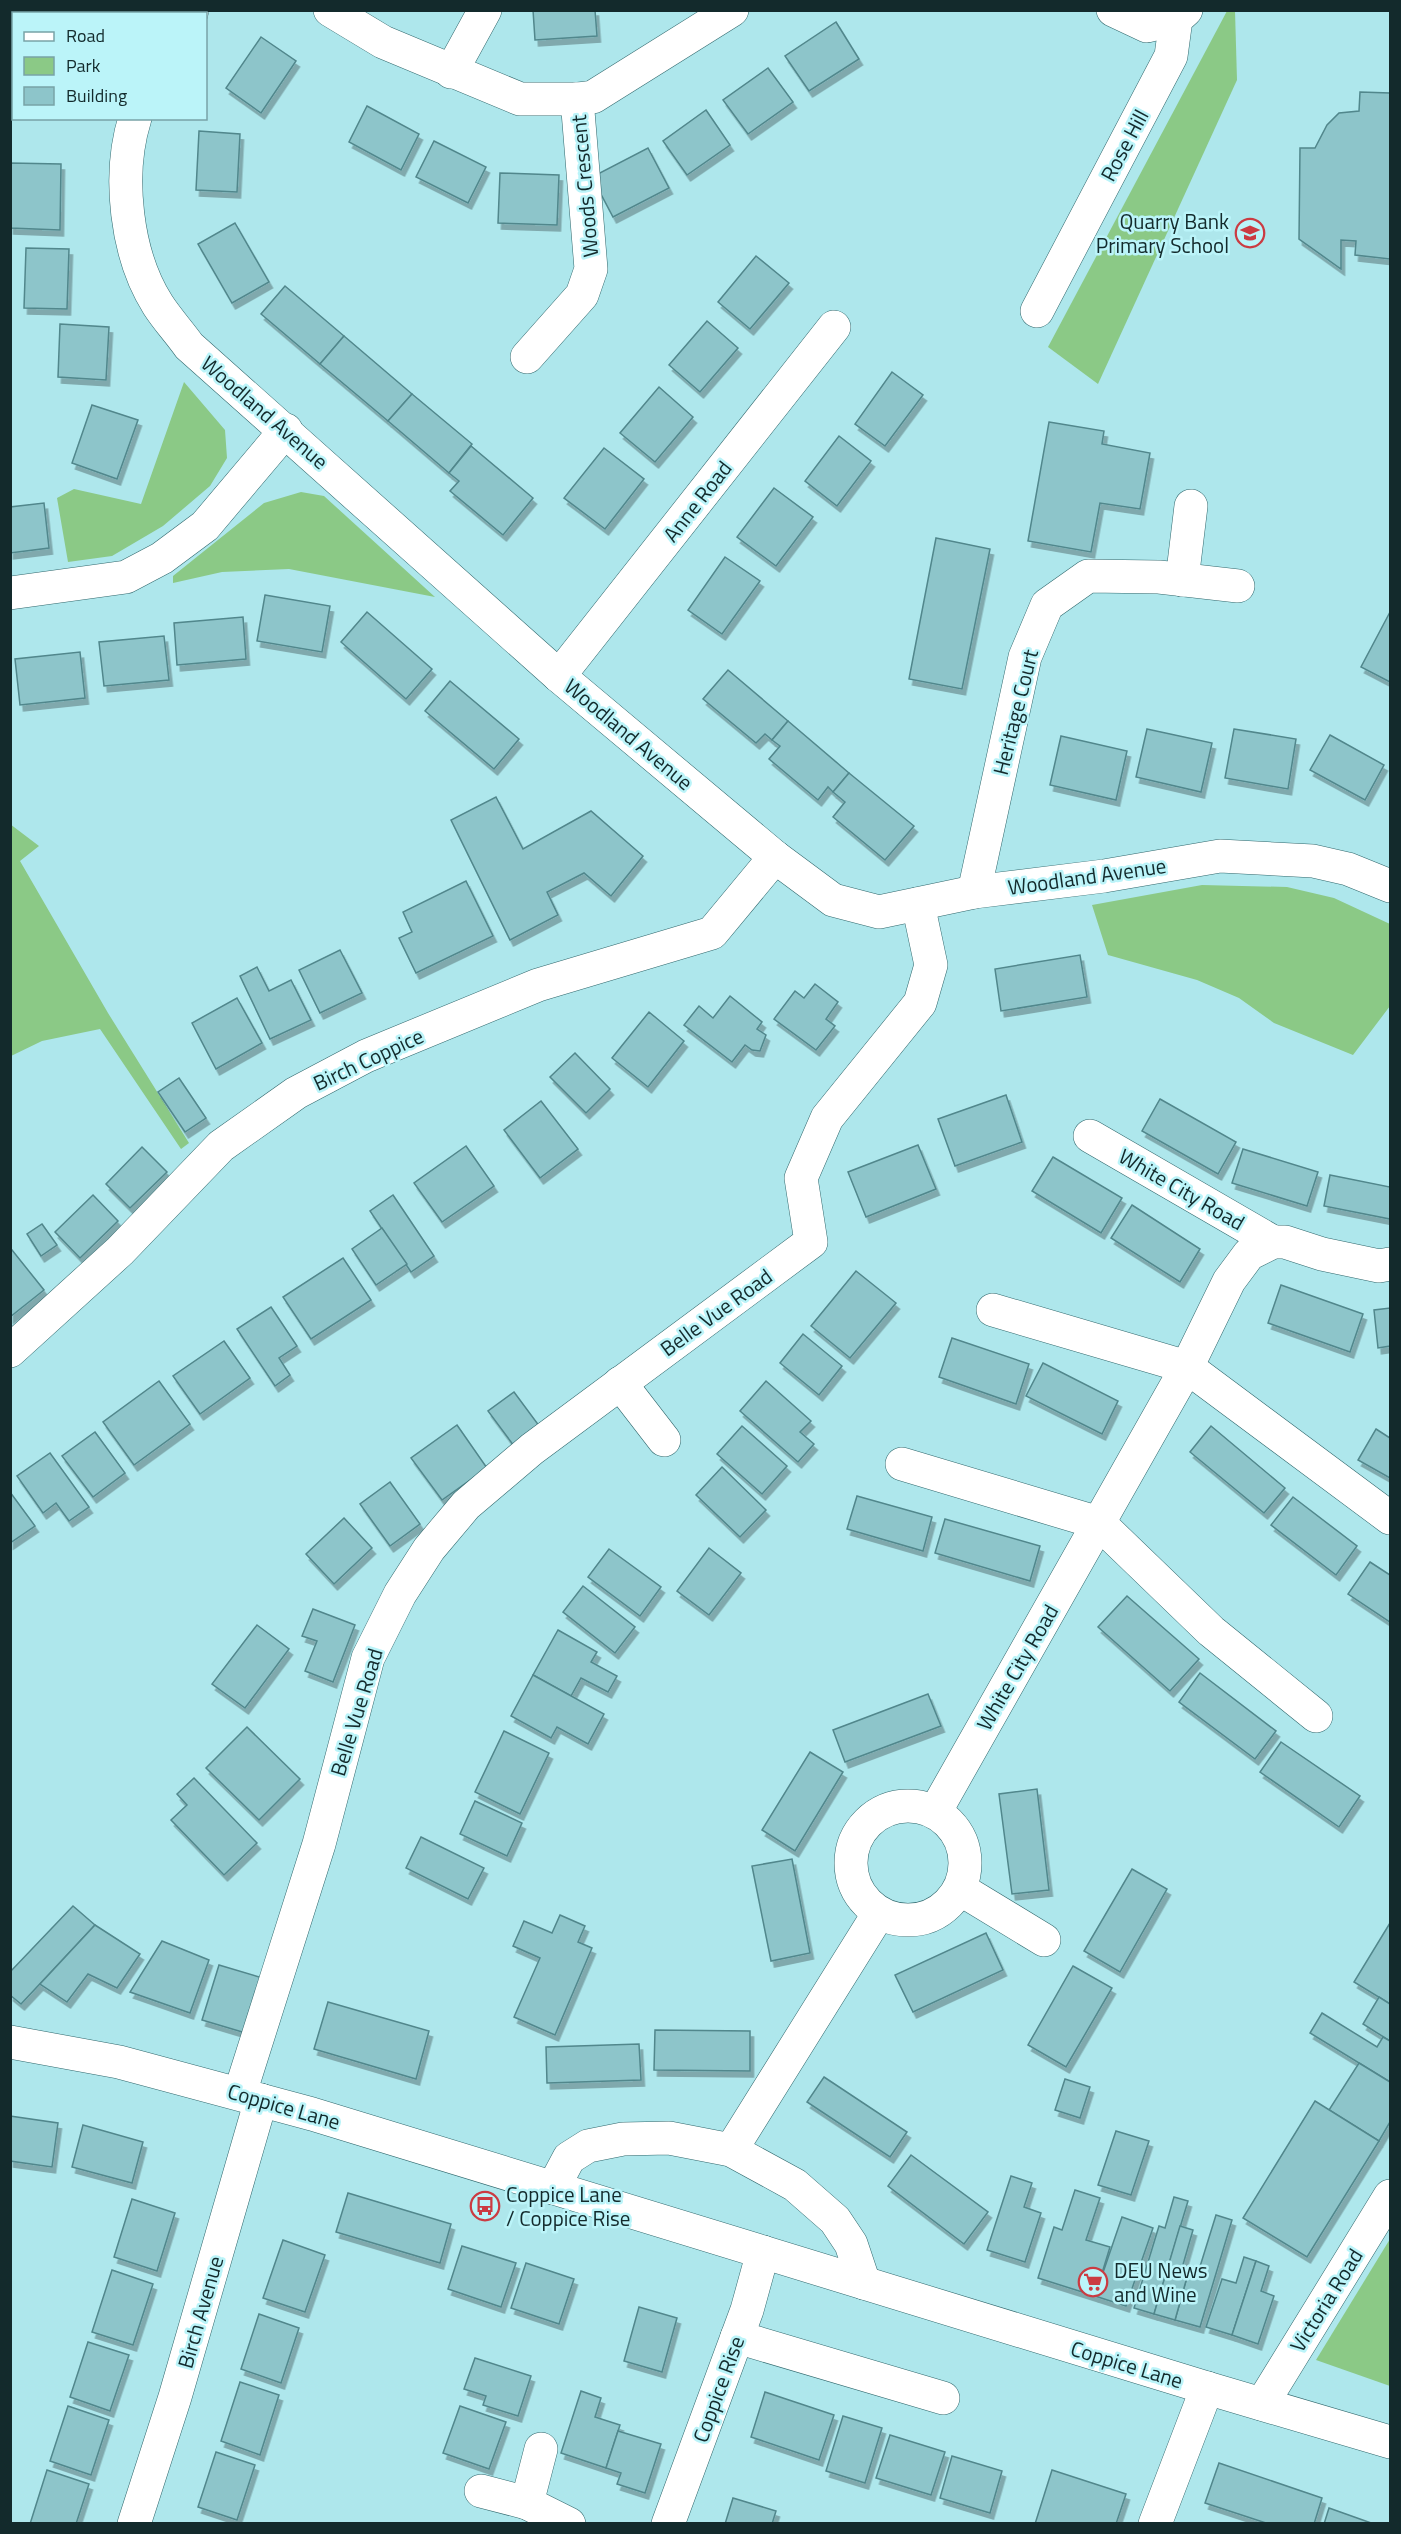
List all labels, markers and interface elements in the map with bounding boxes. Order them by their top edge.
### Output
legend [12,12,207,120]
text: Road [66,22,105,49]
text: Park [66,52,101,79]
text: Building [66,82,127,109]
street label: Rose Hill [1092,103,1156,187]
street label: Woods Crescent [562,113,606,259]
place label: Quarry Bank Primary School [1096,205,1229,261]
school or university icon: Quarry Bank Primary School [1234,217,1266,249]
street label: Woodland Avenue [194,348,336,476]
street label: Anne Road [655,453,739,549]
street label: Heritage Court [984,645,1046,778]
street label: Woodland Avenue [558,670,700,798]
street label: Woodland Avenue [1006,849,1168,903]
street label: Birch Coppice [308,1019,428,1099]
street label: White City Road [1113,1140,1251,1238]
street label: Belle Vue Road [653,1260,779,1364]
street label: White City Road [968,1598,1066,1736]
street label: Belle Vue Road [321,1644,391,1780]
street label: Coppice Lane [224,2075,344,2137]
place label: Coppice Lane / Coppice Rise [506,2178,630,2234]
bus stop icon: Coppice Lane / Coppice Rise [469,2190,501,2222]
street label: Victoria Road [1281,2242,1371,2358]
street label: Birch Avenue [169,2252,231,2372]
place label: DEU News and Wine [1114,2254,1208,2310]
supermarket icon: DEU News and Wine [1077,2266,1109,2298]
street label: Coppice Rise [684,2331,752,2447]
street label: Coppice Lane [1067,2332,1187,2396]

